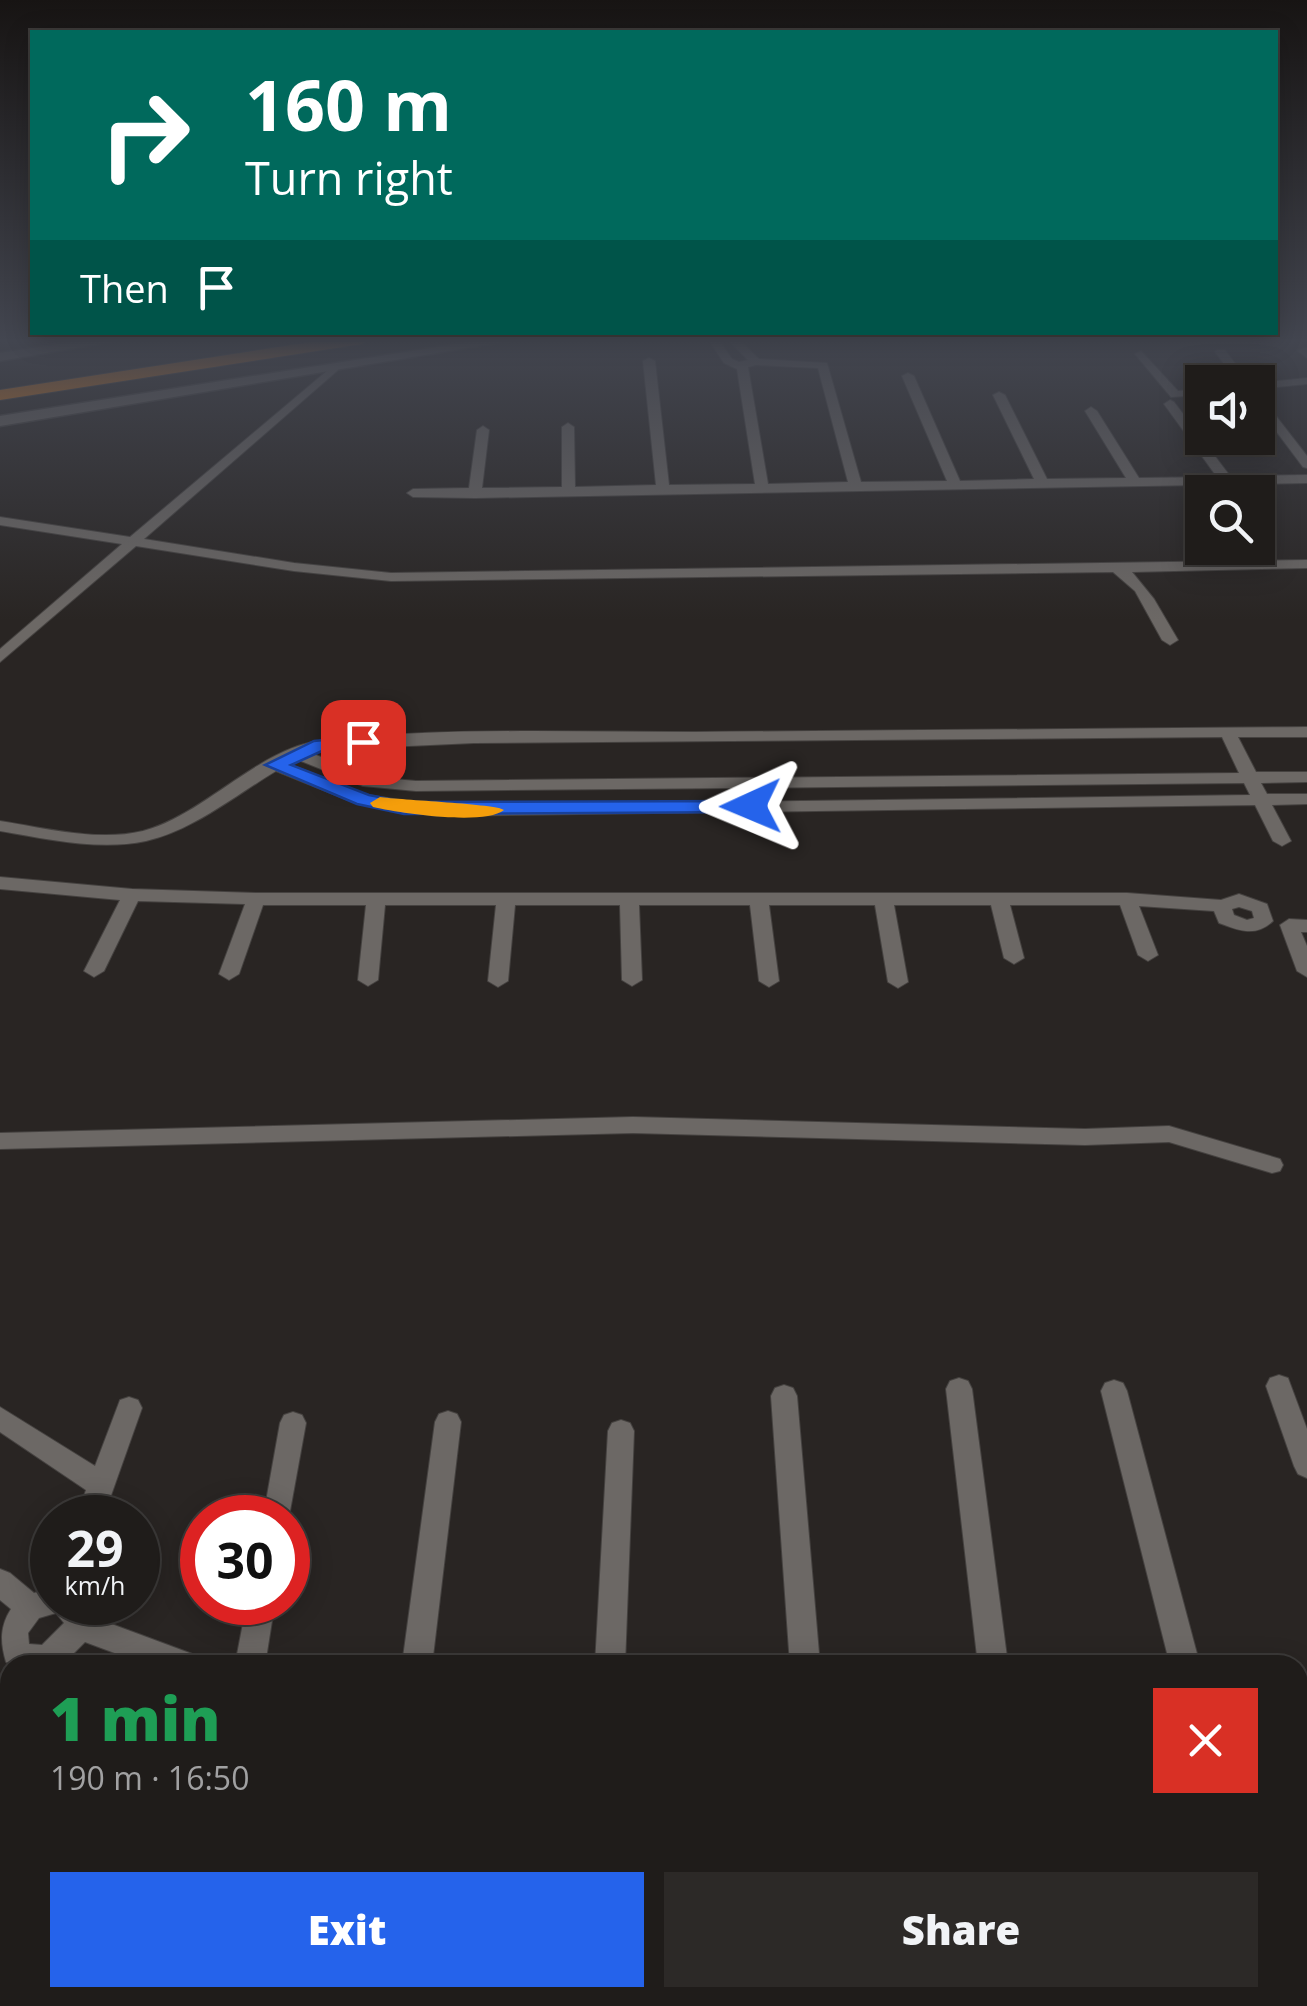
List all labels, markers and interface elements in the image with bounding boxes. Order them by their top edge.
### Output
text: 160 m [245,56,452,152]
icon: right [80,70,210,200]
text: Turn right [245,147,453,208]
icon: arrive [189,260,244,315]
text: Then [80,262,169,314]
map controls [1185,365,1275,565]
button: sound [1185,365,1275,455]
button: search [1185,475,1275,565]
pin [321,700,406,785]
icon: arrive [336,715,391,770]
position arrow [699,754,803,858]
speed limit sign: 30 [180,1495,310,1625]
text: 29 [66,1514,124,1582]
text: km/h [65,1568,125,1602]
text: 1 min [50,1677,220,1759]
button: close [1153,1688,1258,1793]
text: 190 m · 16:50 [50,1756,249,1799]
button: Exit [50,1872,644,1987]
button: Share [664,1872,1258,1987]

